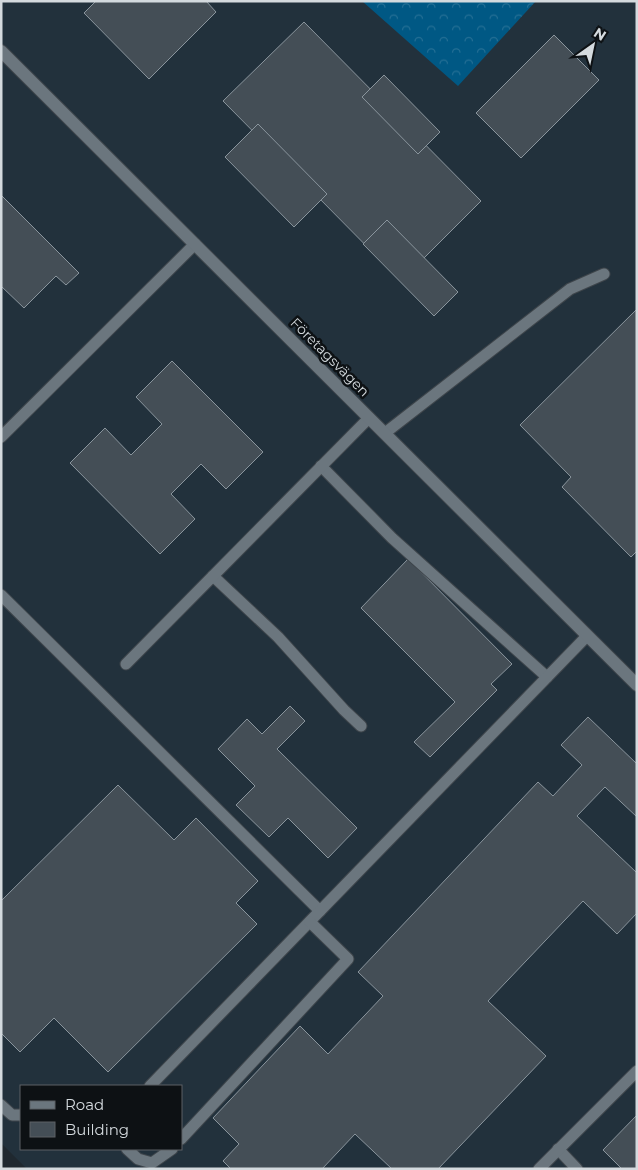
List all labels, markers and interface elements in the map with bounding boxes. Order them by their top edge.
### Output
north arrow [568,20,618,70]
text: N [590,23,610,45]
street label: Företagsvägen [287,314,373,400]
legend [20,1085,182,1150]
text: Road [65,1095,104,1114]
text: Building [65,1120,129,1139]

